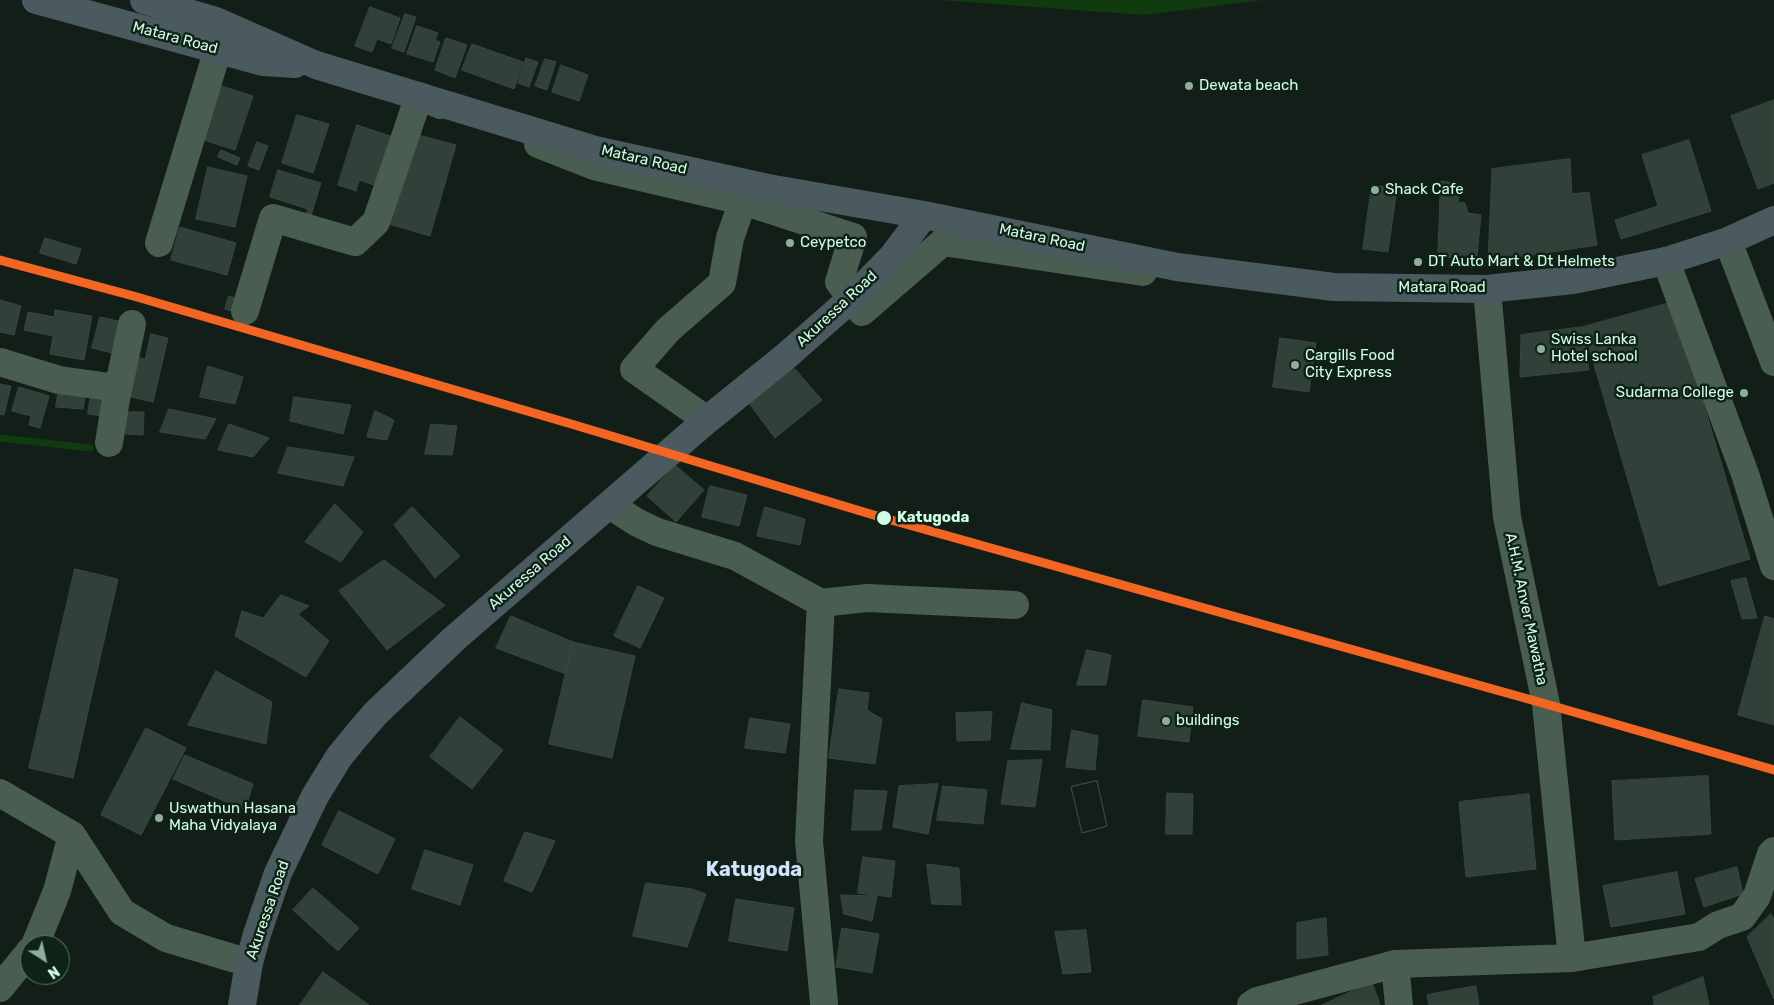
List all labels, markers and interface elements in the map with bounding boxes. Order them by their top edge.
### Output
street label: Matara Road [130,18,220,58]
place label: Dewata beach [1199,77,1298,95]
marker: Dewata beach [1183,80,1195,92]
street label: Matara Road [599,141,689,179]
place label: Shack Cafe [1385,181,1464,199]
marker: Shack Cafe [1369,184,1381,196]
street label: Matara Road [997,220,1087,256]
place label: Ceypetco [800,234,866,252]
marker: Ceypetco [784,237,796,249]
place label: DT Auto Mart & Dt Helmets [1428,253,1615,271]
marker: DT Auto Mart & Dt Helmets [1412,256,1424,268]
street label: Akuressa Road [793,267,881,351]
street label: Matara Road [1398,279,1486,297]
place label: Swiss Lanka Hotel school [1551,331,1638,366]
marker: Swiss Lanka Hotel school [1535,343,1547,355]
place label: Cargills Food City Express [1305,347,1395,382]
marker: Cargills Food City Express [1289,359,1301,371]
place label: Sudarma College [1616,384,1734,402]
marker: Sudarma College [1738,387,1750,399]
marker: Katugoda [875,509,893,527]
place label: Katugoda [897,509,969,527]
street label: A.H.M. Anver Mawatha [1501,531,1551,687]
street label: Akuressa Road [485,532,575,614]
place label: buildings [1176,712,1239,730]
marker: buildings [1160,715,1172,727]
place label: Uswathun Hasana Maha Vidyalaya [169,800,296,835]
marker: Uswathun Hasana Maha Vidyalaya [153,812,165,824]
street label: Akuressa Road [243,858,293,962]
district label: Katugoda [706,858,802,882]
north arrow [20,935,70,985]
text: N [44,962,62,982]

